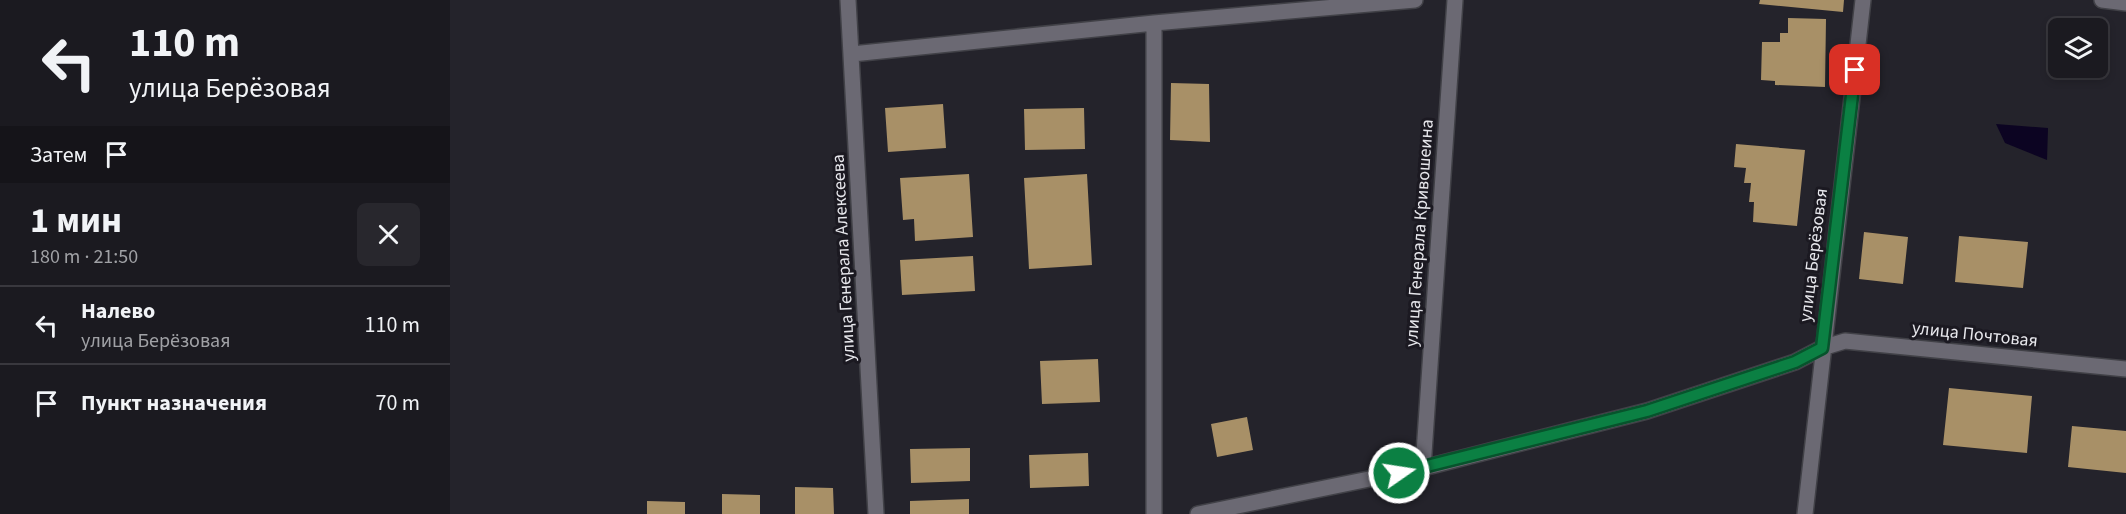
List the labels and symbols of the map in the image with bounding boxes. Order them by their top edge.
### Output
pin [1829,44,1880,95]
street label: улица Генерала Кривошеина [1399,118,1440,348]
street label: улица Генерала Алексеева [826,153,861,362]
street label: улица Берёзовая [1793,187,1834,323]
street label: улица Почтовая [1911,315,2039,354]
position arrow [1367,441,1431,505]

